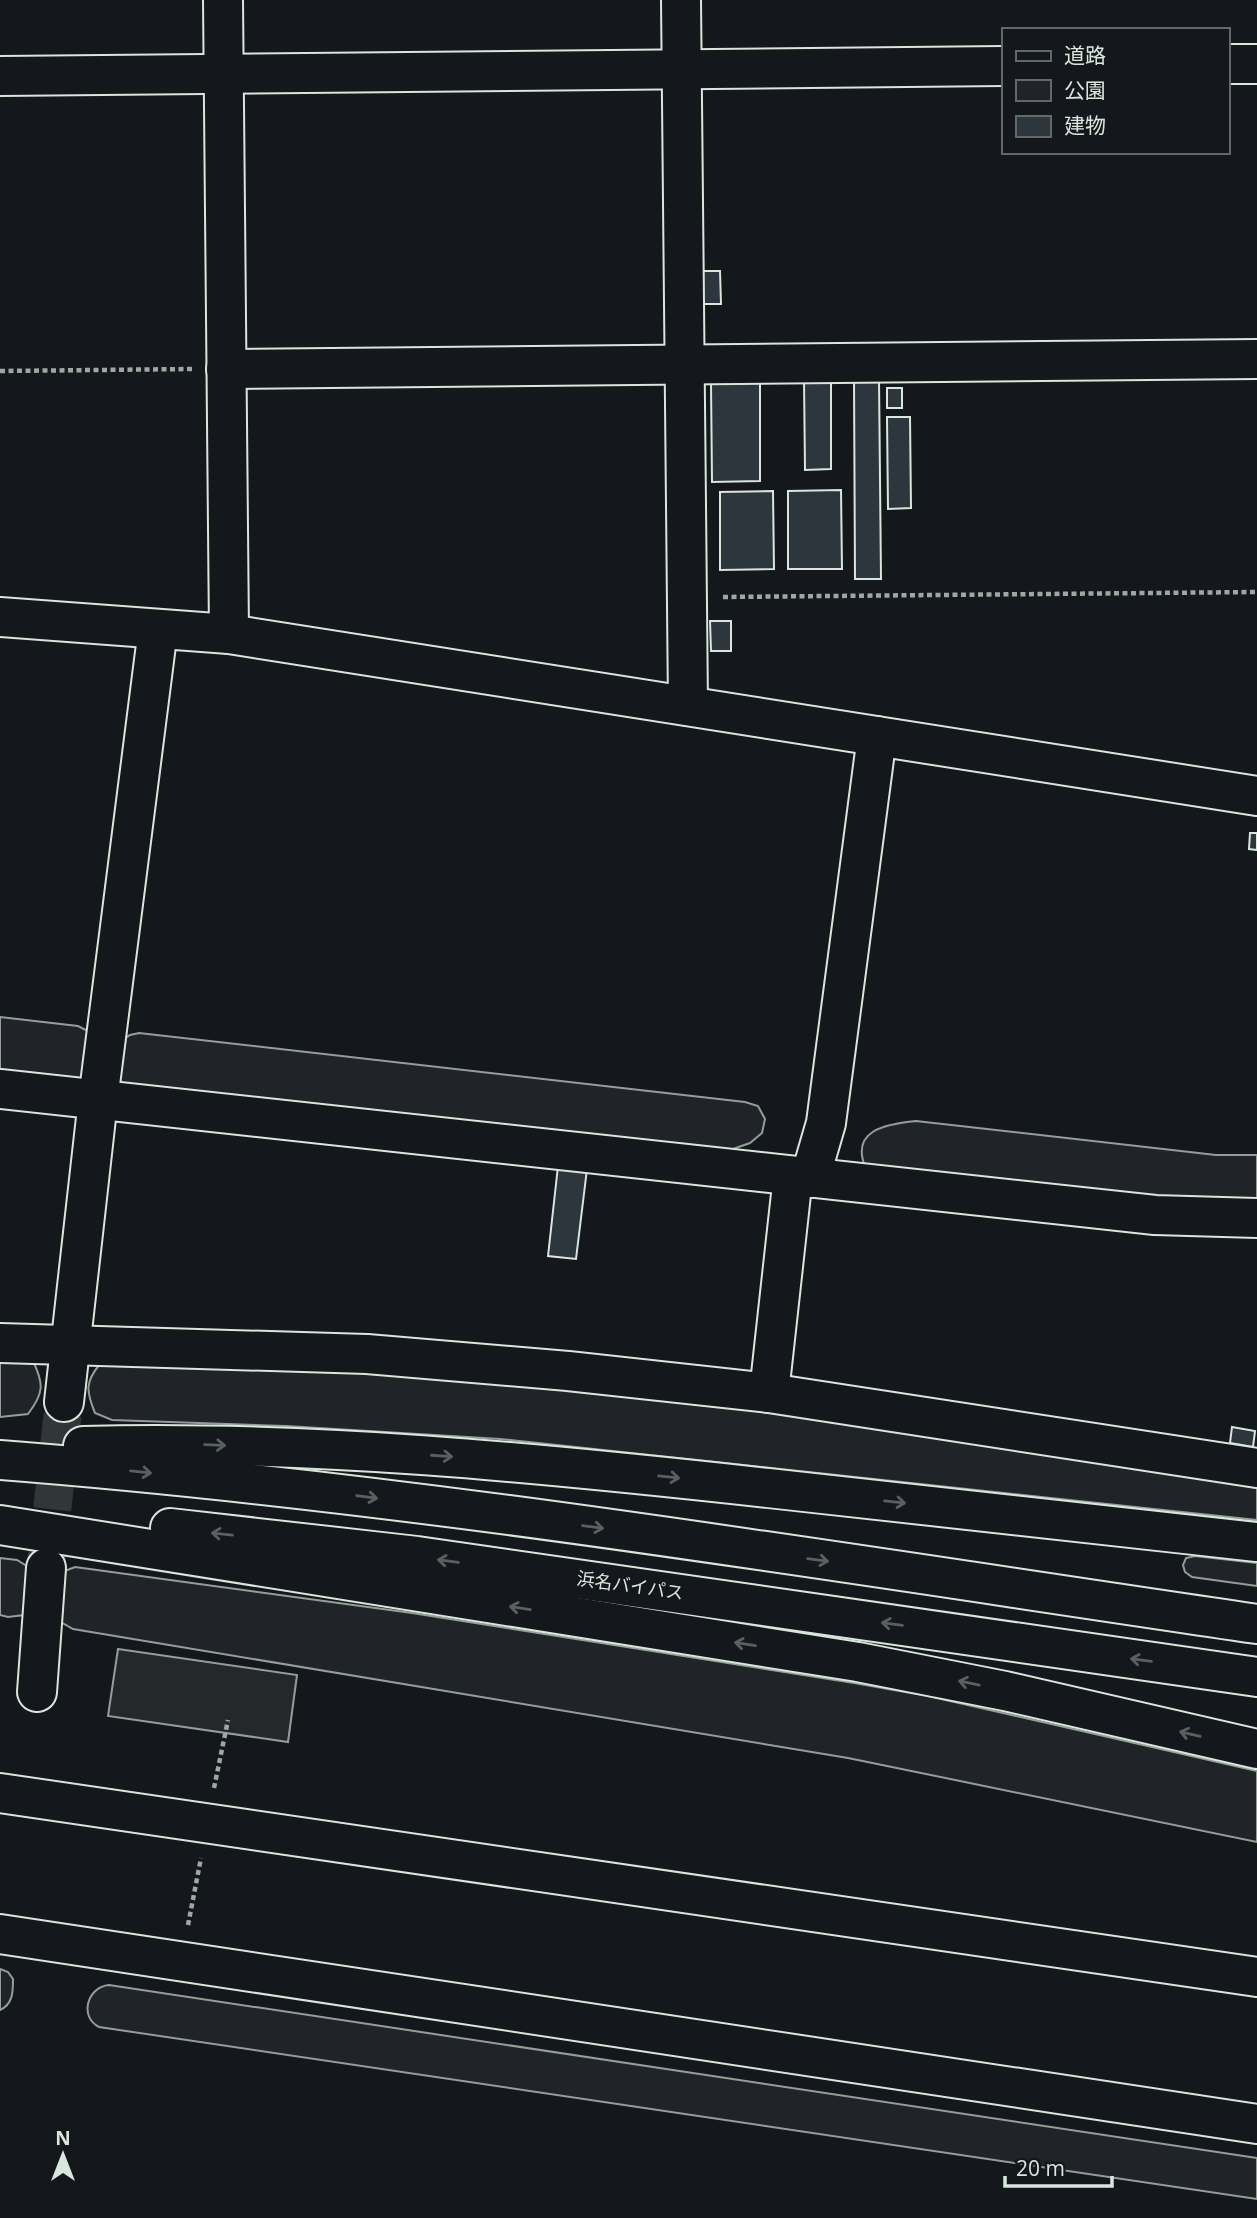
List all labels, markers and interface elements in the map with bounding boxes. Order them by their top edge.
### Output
legend [1002,28,1229,154]
text: 道路 [1064,41,1106,69]
text: 公園 [1064,76,1106,104]
text: 建物 [1064,111,1106,139]
one-way arrow [203,1438,226,1451]
one-way arrow [431,1450,453,1463]
one-way arrow [129,1466,152,1479]
one-way arrow [657,1471,680,1484]
one-way arrow [356,1491,378,1504]
one-way arrow [883,1496,906,1509]
one-way arrow [581,1521,604,1534]
one-way arrow [211,1527,234,1540]
one-way arrow [437,1554,460,1567]
one-way arrow [806,1554,829,1567]
street label: 浜名バイパス [575,1566,685,1604]
one-way arrow [509,1601,532,1614]
one-way arrow [881,1618,903,1631]
one-way arrow [734,1637,756,1650]
one-way arrow [1130,1654,1153,1667]
one-way arrow [958,1676,981,1690]
one-way arrow [1180,1726,1202,1739]
north arrow [28,2120,98,2190]
text: N [55,2125,71,2151]
scale bar [1005,2144,1112,2188]
text: 20 m [1016,2154,1065,2182]

